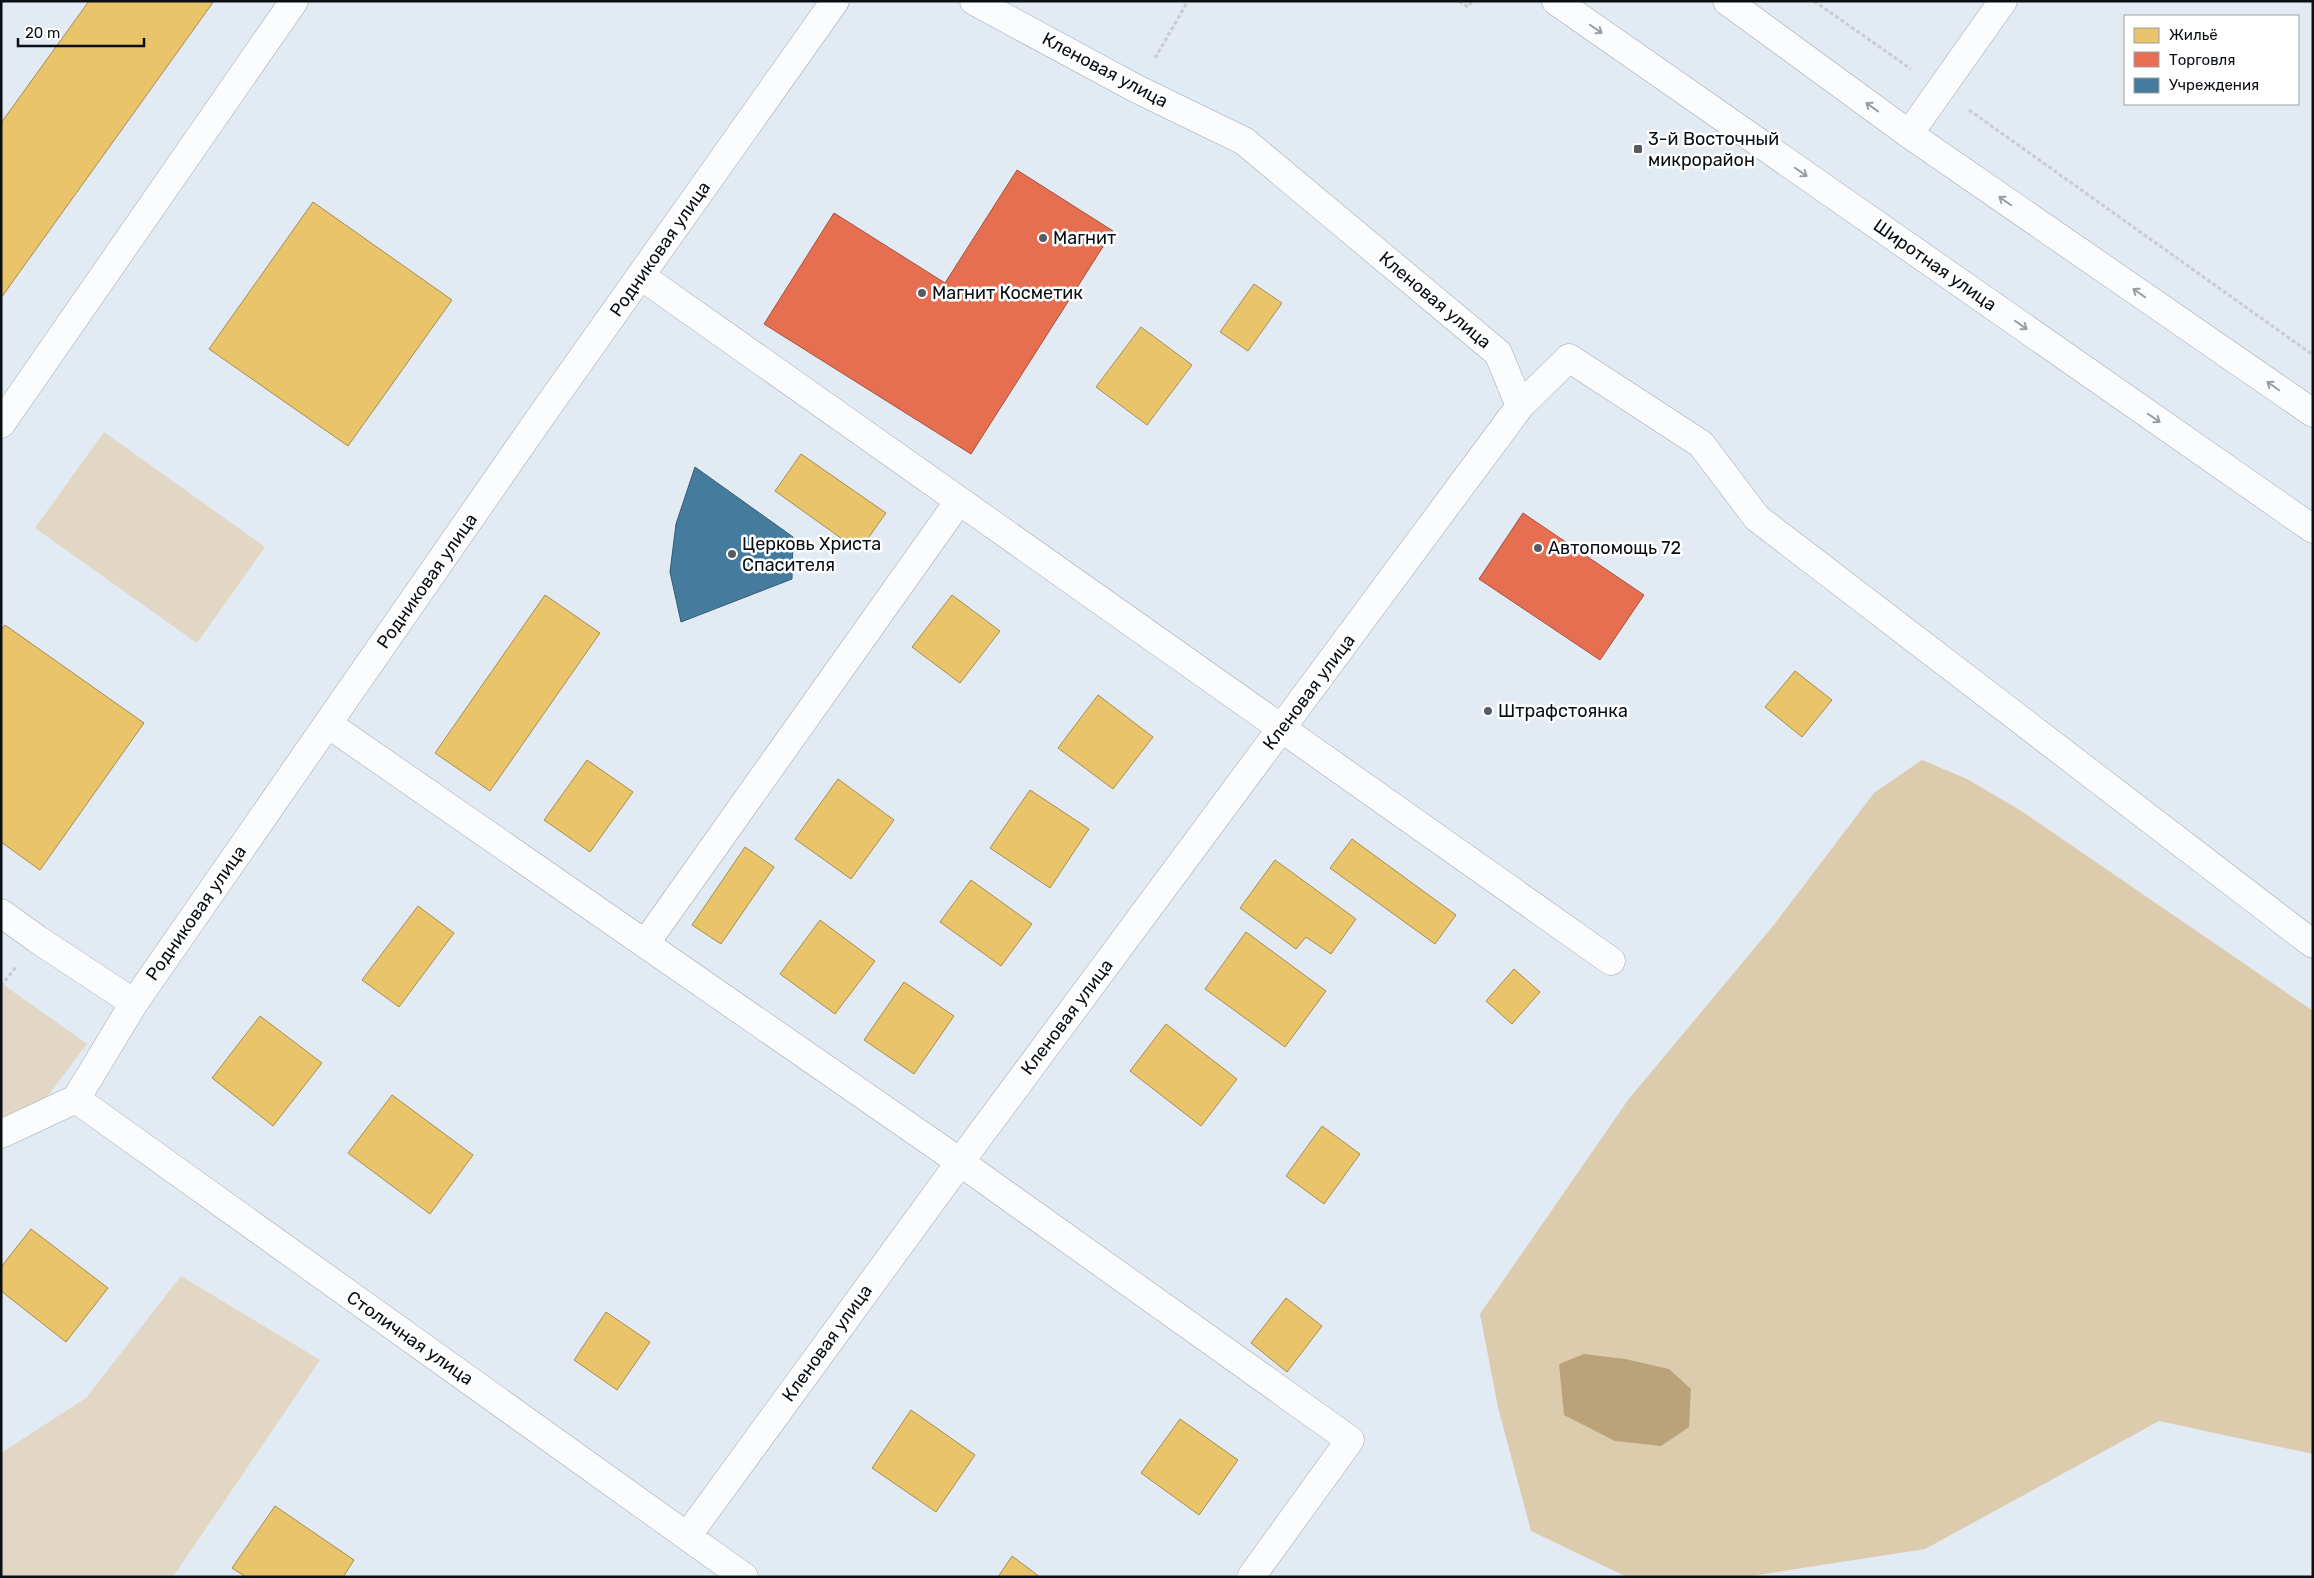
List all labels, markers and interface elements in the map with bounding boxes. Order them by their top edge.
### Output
scale bar [18,15,144,47]
legend [2124,15,2299,105]
text: 20 m [25,24,60,42]
one-way arrow [1589,24,1603,34]
text: Жильё [2169,26,2218,44]
street label: Кленовая улица [1038,28,1172,112]
text: Торговля [2169,51,2235,69]
text: Учреждения [2169,76,2259,94]
one-way arrow [1866,102,1879,113]
place label: 3-й Восточный микрорайон [1648,128,1779,171]
marker: 3-й Восточный микрорайон [1632,143,1644,155]
one-way arrow [1794,167,1808,177]
street label: Родниковая улица [605,177,715,321]
one-way arrow [1998,196,2012,206]
street label: Широтная улица [1869,214,2001,316]
place label: Магнит [1053,227,1116,249]
marker: Магнит [1037,232,1049,244]
street label: Кленовая улица [1375,247,1495,353]
place label: Магнит Косметик [932,282,1083,304]
marker: Магнит Косметик [916,287,928,299]
one-way arrow [2132,288,2146,298]
one-way arrow [2014,320,2028,330]
one-way arrow [2266,381,2280,391]
one-way arrow [2147,413,2161,423]
street label: Родниковая улица [372,509,482,653]
place label: Церковь Христа Спасителя [742,533,881,576]
place label: Автопомощь 72 [1548,537,1681,559]
marker: Автопомощь 72 [1532,542,1544,554]
marker: Церковь Христа Спасителя [726,548,738,560]
street label: Кленовая улица [1258,630,1360,754]
place label: Штрафстоянка [1498,700,1628,722]
marker: Штрафстоянка [1482,705,1494,717]
street label: Родниковая улица [141,841,251,985]
street label: Кленовая улица [1016,955,1118,1079]
street label: Кленовая улица [777,1280,877,1406]
street label: Столичная улица [342,1286,478,1390]

